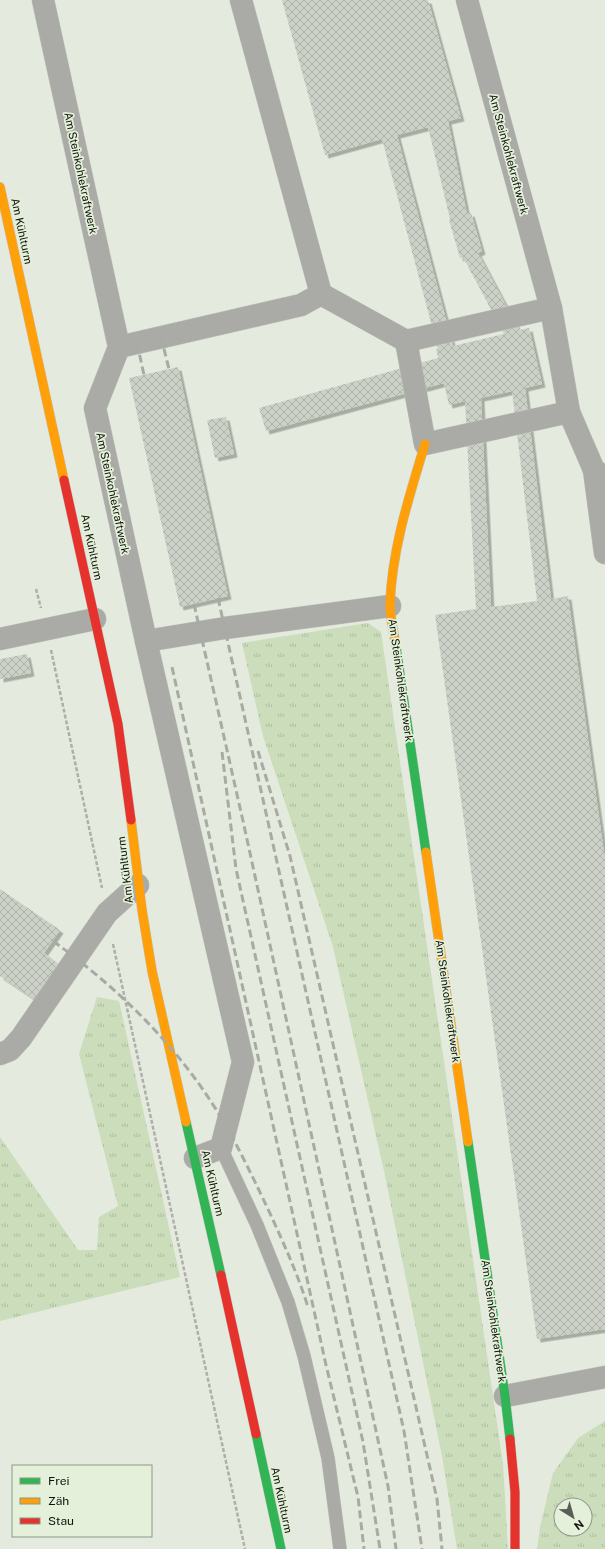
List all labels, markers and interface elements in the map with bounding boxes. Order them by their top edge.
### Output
street label: Am Steinkohlekraftwerk [487,93,531,215]
street label: Am Steinkohlekraftwerk [62,111,100,235]
street label: Am Kühlturm [9,197,35,265]
street label: Am Steinkohlekraftwerk [94,431,132,555]
street label: Am Kühlturm [79,513,105,581]
street label: Am Steinkohlekraftwerk [386,618,416,742]
street label: Am Kühlturm [115,836,135,904]
street label: Am Steinkohlekraftwerk [433,939,463,1063]
street label: Am Kühlturm [200,1149,226,1217]
street label: Am Steinkohlekraftwerk [479,1259,509,1383]
legend [12,1465,152,1537]
street label: Am Kühlturm [269,1466,295,1534]
text: Frei [48,1474,70,1488]
text: Zäh [48,1494,69,1508]
north arrow [553,1497,593,1537]
text: Stau [48,1514,74,1528]
text: N [572,1518,586,1532]

